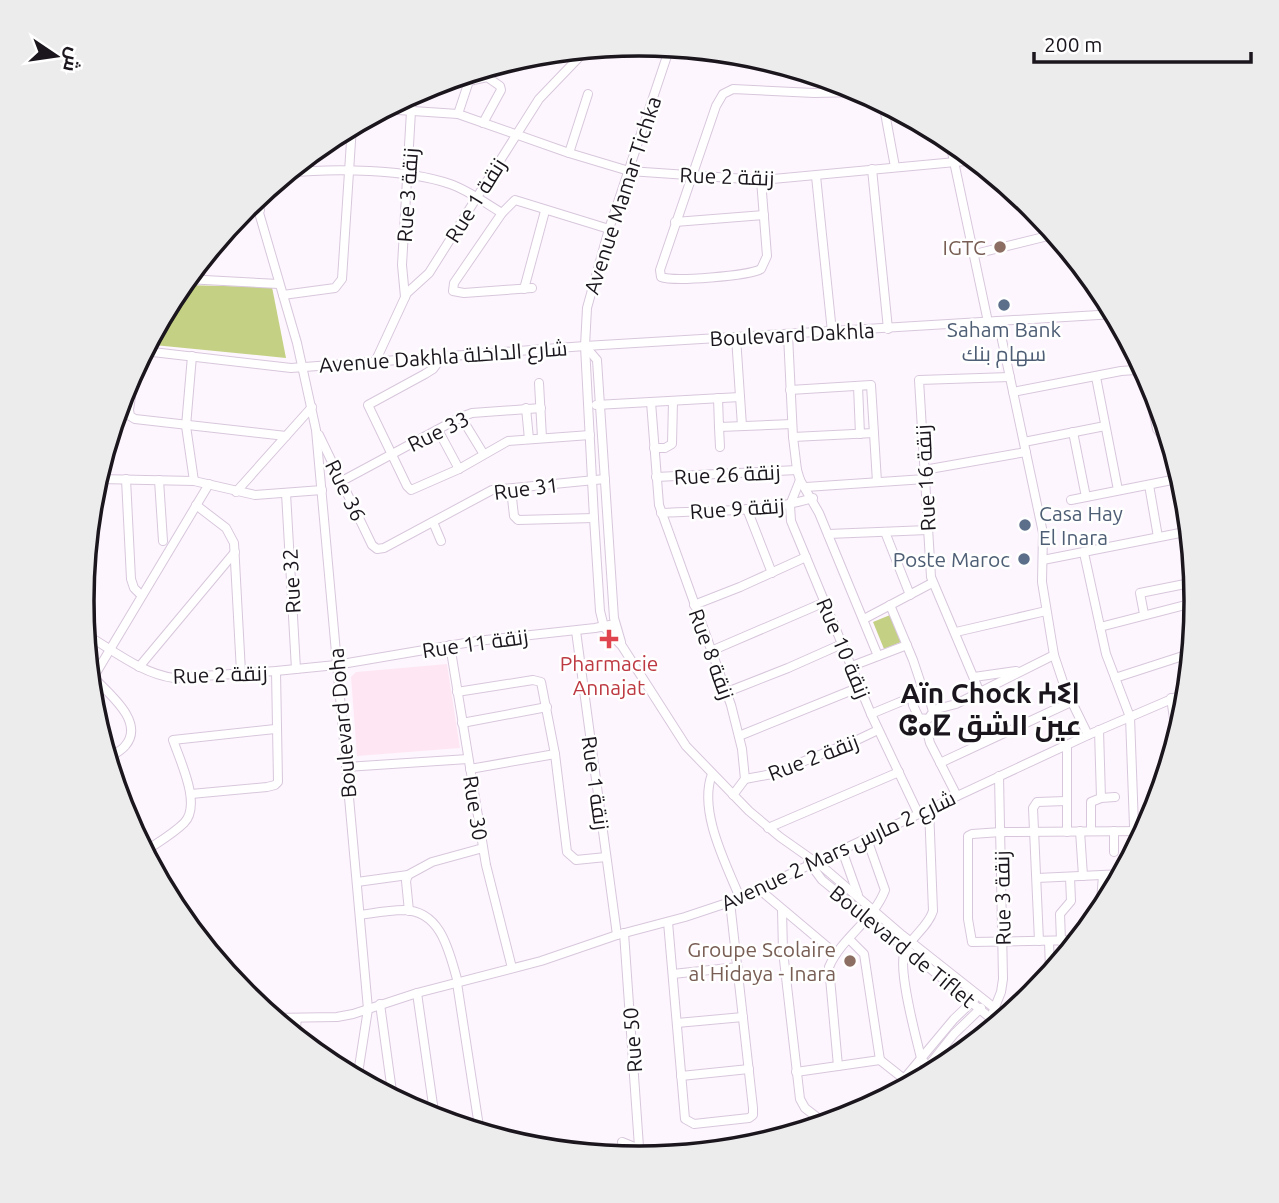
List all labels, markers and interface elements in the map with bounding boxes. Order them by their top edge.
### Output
north arrow [21,21,91,91]
scale bar [1034,21,1251,65]
text: 200 m [1044,32,1102,56]
text: ش [58,45,86,74]
street label: Avenue Mamar Tichka [579,93,665,297]
street label: Rue 3 زنقة [392,147,423,243]
street label: Rue 1 زنقة [440,153,511,247]
street label: Rue 2 زنقة [679,162,775,191]
place label: IGTC [943,235,986,259]
marker: IGTC [992,239,1008,255]
marker: Saham Bank سهام بنك [996,297,1012,313]
place label: Saham Bank سهام بنك [947,317,1062,368]
street label: Boulevard Dakhla [709,318,875,350]
street label: Avenue Dakhla شارع الداخلة [318,335,568,380]
street label: Rue 33 [403,406,473,456]
street label: Rue 16 زنقة [910,424,941,532]
street label: Rue 36 [321,455,371,525]
street label: Rue 26 زنقة [673,459,781,490]
street label: Rue 31 [492,472,560,504]
street label: Rue 9 زنقة [689,493,785,524]
place label: Casa Hay El Inara [1039,501,1123,549]
marker: Casa Hay El Inara [1017,517,1033,533]
place label: Poste Maroc [893,547,1010,571]
street label: Rue 32 [277,548,305,614]
marker: Poste Maroc [1016,551,1032,567]
street label: Rue 10 زنقة [811,594,876,702]
street label: Rue 8 زنقة [684,605,739,703]
street label: Rue 11 زنقة [421,624,530,663]
marker: Pharmacie Annajat [601,631,617,647]
street label: Boulevard Doha [323,647,361,799]
place label: Pharmacie Annajat [560,651,658,699]
street label: Rue 2 زنقة [172,660,268,689]
district label: Aïn Chock ⵄⵉⵏ ⵛⴰⵇ عين الشق [898,677,1082,743]
street label: Rue 2 زنقة [764,729,862,786]
street label: Rue 1 زنقة [577,734,614,832]
street label: Rue 30 [459,774,493,842]
street label: Avenue 2 Mars شارع 2 مارس [717,785,960,918]
street label: Rue 3 زنقة [989,850,1016,946]
street label: Boulevard de Tiflet [825,880,981,1012]
place label: Groupe Scolaire al Hidaya - Inara [687,937,836,985]
marker: Groupe Scolaire al Hidaya - Inara [842,953,858,969]
street label: Rue 50 [618,1007,646,1073]

